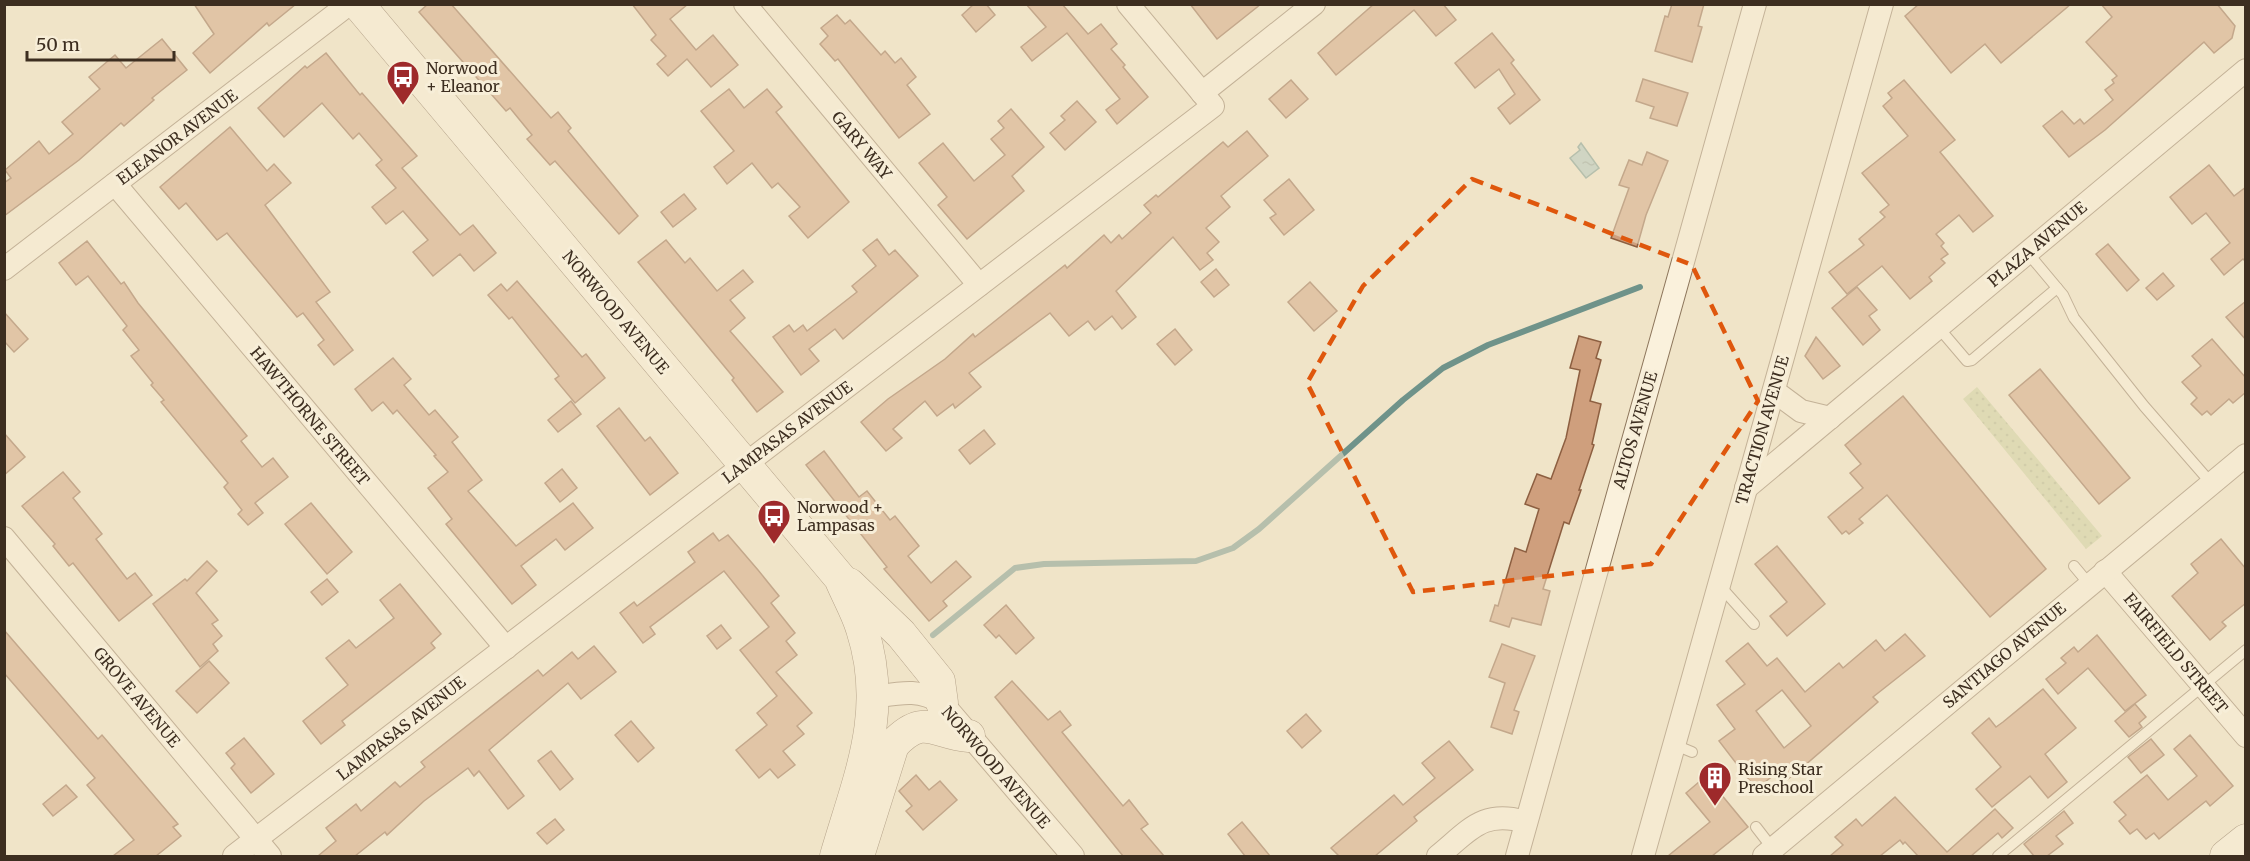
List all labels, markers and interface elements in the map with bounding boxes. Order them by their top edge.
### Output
scale bar [27,24,174,62]
text: 50 m [36,33,80,56]
place label: Norwood + Eleanor [426,58,500,96]
bus stop icon: Norwood + Eleanor [385,59,421,106]
street label: ELEANOR AVENUE [113,85,242,189]
street label: GARY WAY [828,107,897,184]
street label: PLAZA AVENUE [1984,196,2091,291]
street label: NORWOOD AVENUE [559,246,674,378]
street label: HAWTHORNE STREET [246,343,374,489]
street label: TRACTION AVENUE [1731,352,1793,507]
street label: ALTOS AVENUE [1608,368,1662,492]
street label: LAMPASAS AVENUE [718,376,857,487]
place label: Norwood + Lampasas [797,497,883,535]
bus stop icon: Norwood + Lampasas [756,498,792,545]
street label: FAIRFIELD STREET [2120,589,2232,717]
street label: SANTIAGO AVENUE [1938,597,2070,712]
street label: GROVE AVENUE [89,643,185,752]
street label: LAMPASAS AVENUE [333,671,470,784]
street label: NORWOOD AVENUE [938,702,1055,833]
place label: Rising Star Preschool [1738,759,1823,797]
building icon: Rising Star Preschool [1697,760,1733,807]

